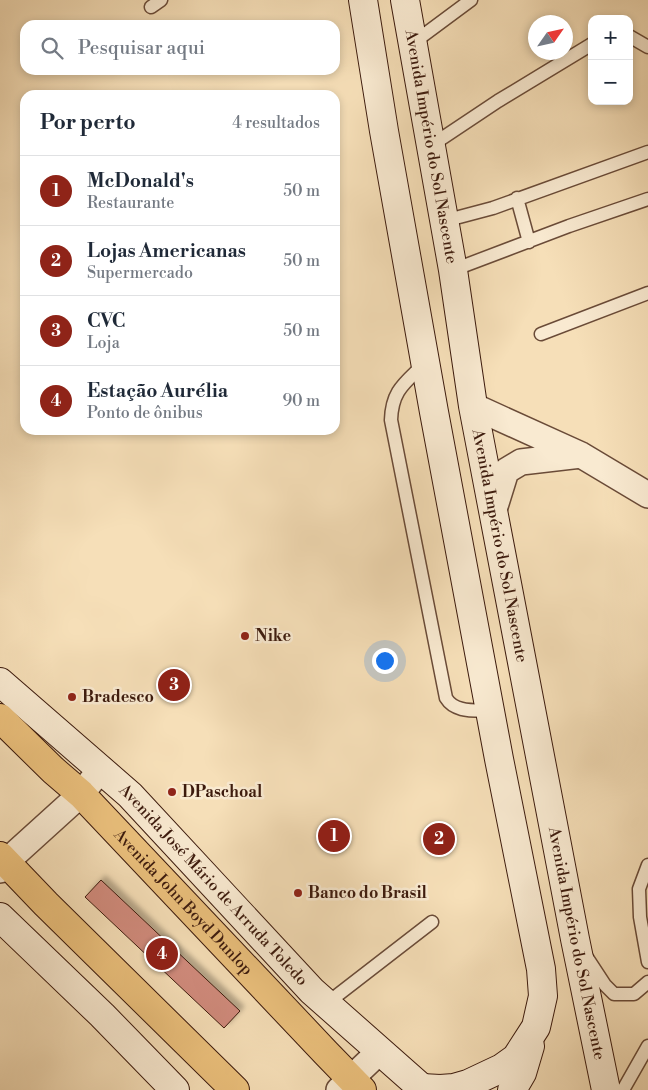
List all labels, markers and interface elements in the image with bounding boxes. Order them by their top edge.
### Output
north arrow [528,15,573,60]
map controls [588,15,633,105]
button: + [588,15,633,60]
search box [20,20,340,75]
street label: Avenida Império do Sol Nascente [400,27,462,265]
icon: search [38,34,66,62]
text: Pesquisar aqui [78,36,205,60]
button: − [588,60,633,105]
text: Por perto [40,110,136,136]
text: 4 resultados [232,113,320,133]
text: McDonald's [87,169,194,193]
text: 1 [52,181,60,201]
text: 50 m [283,181,320,201]
text: Restaurante [87,193,174,213]
text: Lojas Americanas [87,239,246,263]
text: 2 [51,251,61,271]
text: 50 m [283,251,320,271]
text: Supermercado [87,263,193,283]
text: CVC [87,309,125,333]
text: 3 [51,321,61,341]
text: 50 m [283,321,320,341]
text: Loja [87,333,120,353]
text: Estação Aurélia [87,379,228,403]
text: 4 [51,391,61,411]
text: 90 m [282,391,320,411]
text: Ponto de ônibus [87,403,203,423]
street label: Avenida Império do Sol Nascente [467,426,532,664]
place label: Nike [255,626,291,646]
marker: Nike [239,630,251,642]
your location [372,648,398,674]
pin: 3 [158,666,190,704]
place label: Bradesco [82,687,154,707]
marker: Bradesco [66,691,78,703]
street label: Avenida José Mário de Arruda Toledo [114,779,312,990]
place label: DPaschoal [182,782,263,802]
marker: DPaschoal [166,786,178,798]
pin: 1 [318,817,350,855]
pin: 2 [423,820,455,858]
street label: Avenida John Boyd Dunlop [109,824,257,979]
street label: Avenida Império do Sol Nascente [544,824,610,1062]
place label: Banco do Brasil [308,883,427,903]
marker: Banco do Brasil [292,887,304,899]
pin: 4 [146,935,178,973]

